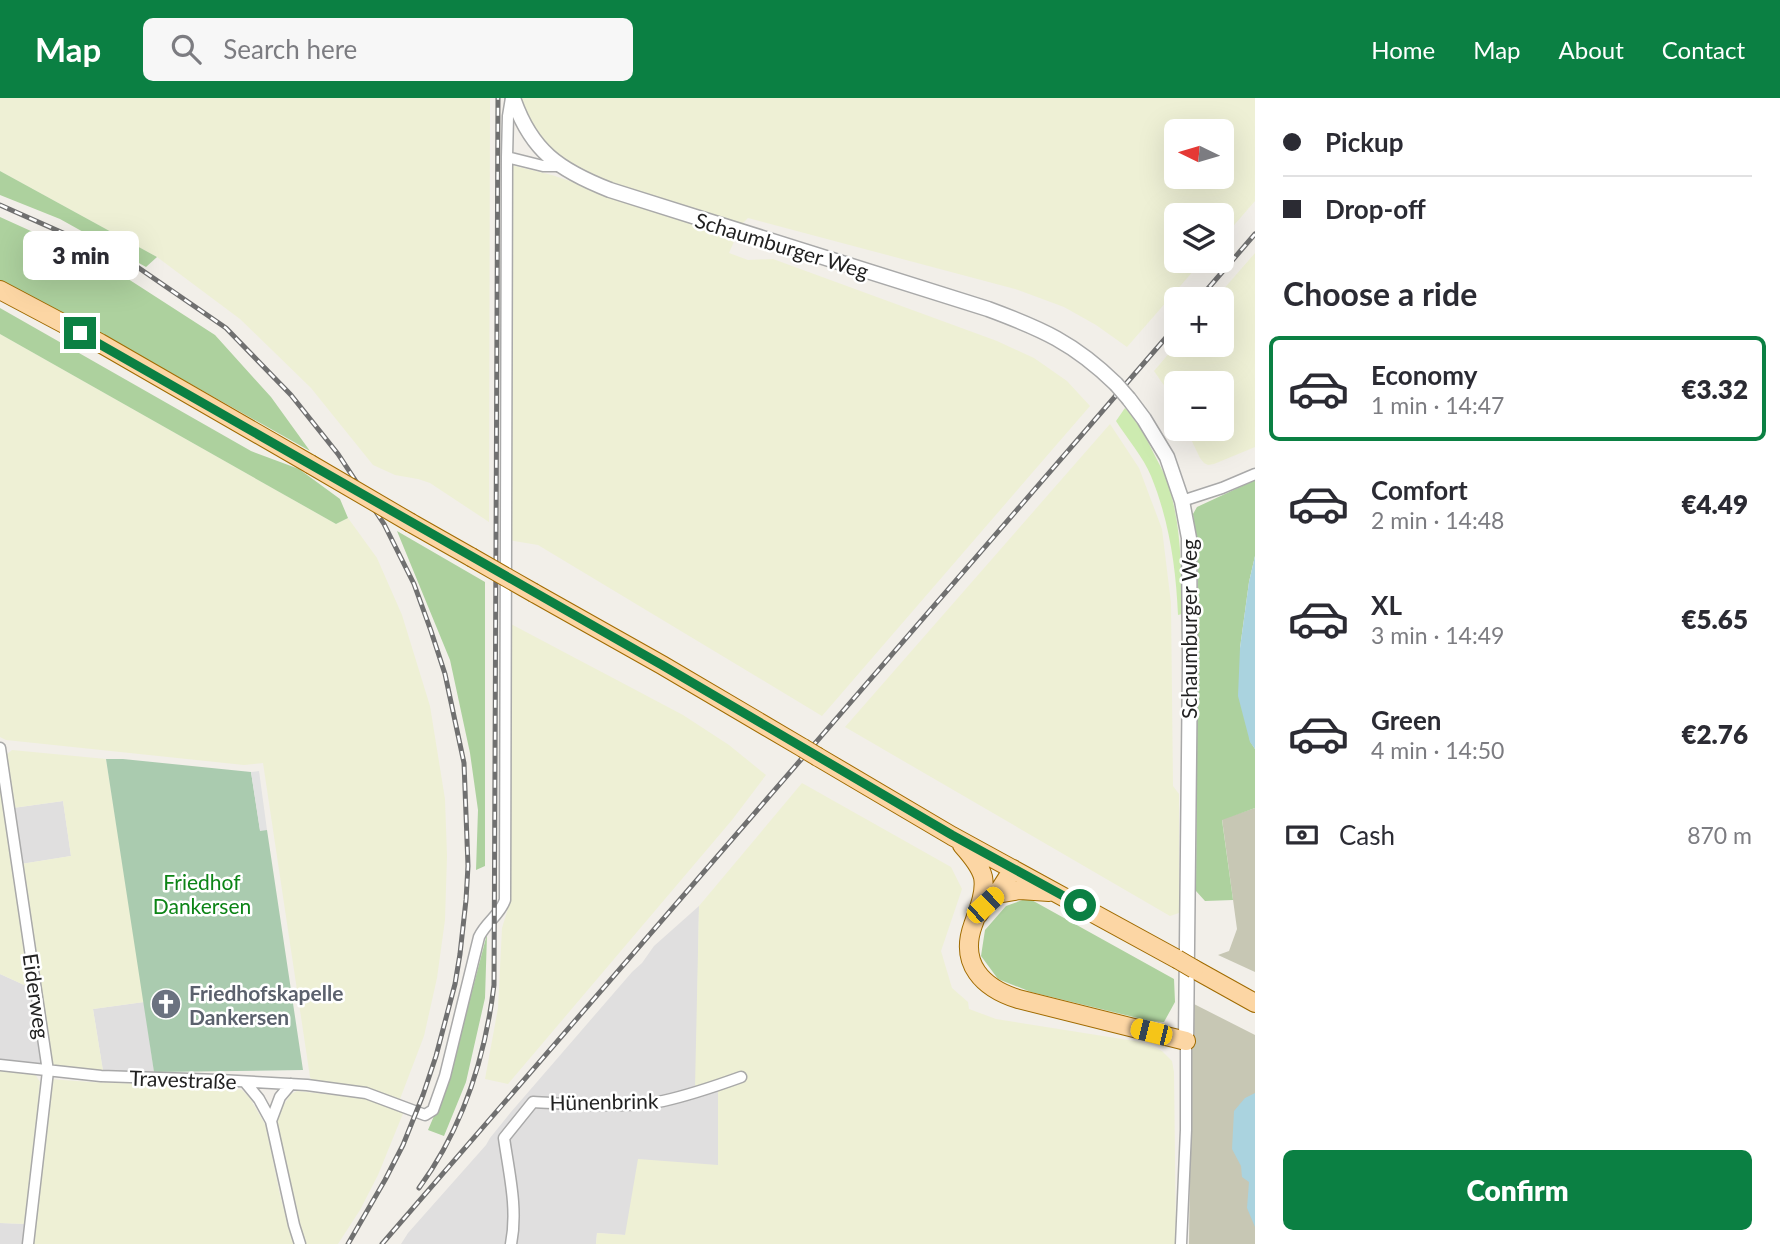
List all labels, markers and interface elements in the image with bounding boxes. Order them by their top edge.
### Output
search box [143,18,633,81]
text: Map [35,29,101,69]
icon: search [167,30,205,68]
text: Search here [223,33,357,65]
text: Home [1371,35,1435,64]
text: Map [1473,35,1521,64]
text: About [1559,35,1624,64]
text: Contact [1662,35,1745,64]
north arrow [1164,119,1234,189]
map controls [1164,119,1234,441]
text: Pickup [1325,126,1404,158]
text: Drop-off [1325,193,1426,225]
button: layers [1164,203,1234,273]
street label: Schaumburger Weg [692,207,872,283]
callout: 3 min [22,232,138,280]
text: 3 min [52,241,110,269]
text: Choose a ride [1283,274,1477,313]
button: + [1164,287,1234,357]
route end [64,317,96,349]
icon: car [1287,357,1350,420]
text: Economy [1371,359,1477,391]
button: − [1164,371,1234,441]
text: €3.32 [1681,373,1748,405]
text: 1 min · 14:47 [1371,391,1504,419]
icon: car [1287,472,1350,535]
text: Comfort [1371,474,1468,506]
text: €4.49 [1681,488,1748,520]
text: 2 min · 14:48 [1371,506,1504,534]
street label: Schaumburger Weg [1176,539,1201,719]
icon: car [1287,587,1350,650]
text: XL [1371,589,1402,621]
text: €5.65 [1681,603,1748,635]
text: 3 min · 14:49 [1371,621,1504,649]
icon: car [1287,702,1350,765]
text: Green [1371,704,1441,736]
text: €2.76 [1681,718,1748,750]
text: 4 min · 14:50 [1371,736,1504,764]
icon: cash [1283,816,1321,854]
text: Cash [1339,819,1395,851]
text: 870 m [1687,821,1752,849]
park label: Friedhof Dankersen [153,869,251,918]
car [963,883,1008,927]
route start [1064,889,1096,921]
street label: Eiderweg [19,952,55,1040]
place label: Friedhofskapelle Dankersen [189,980,343,1029]
church icon: Friedhofskapelle Dankersen [149,987,183,1021]
car [1129,1017,1174,1047]
street label: Travestraße [129,1065,237,1093]
street label: Hünenbrink [549,1088,659,1114]
button: Confirm [1283,1150,1752,1230]

